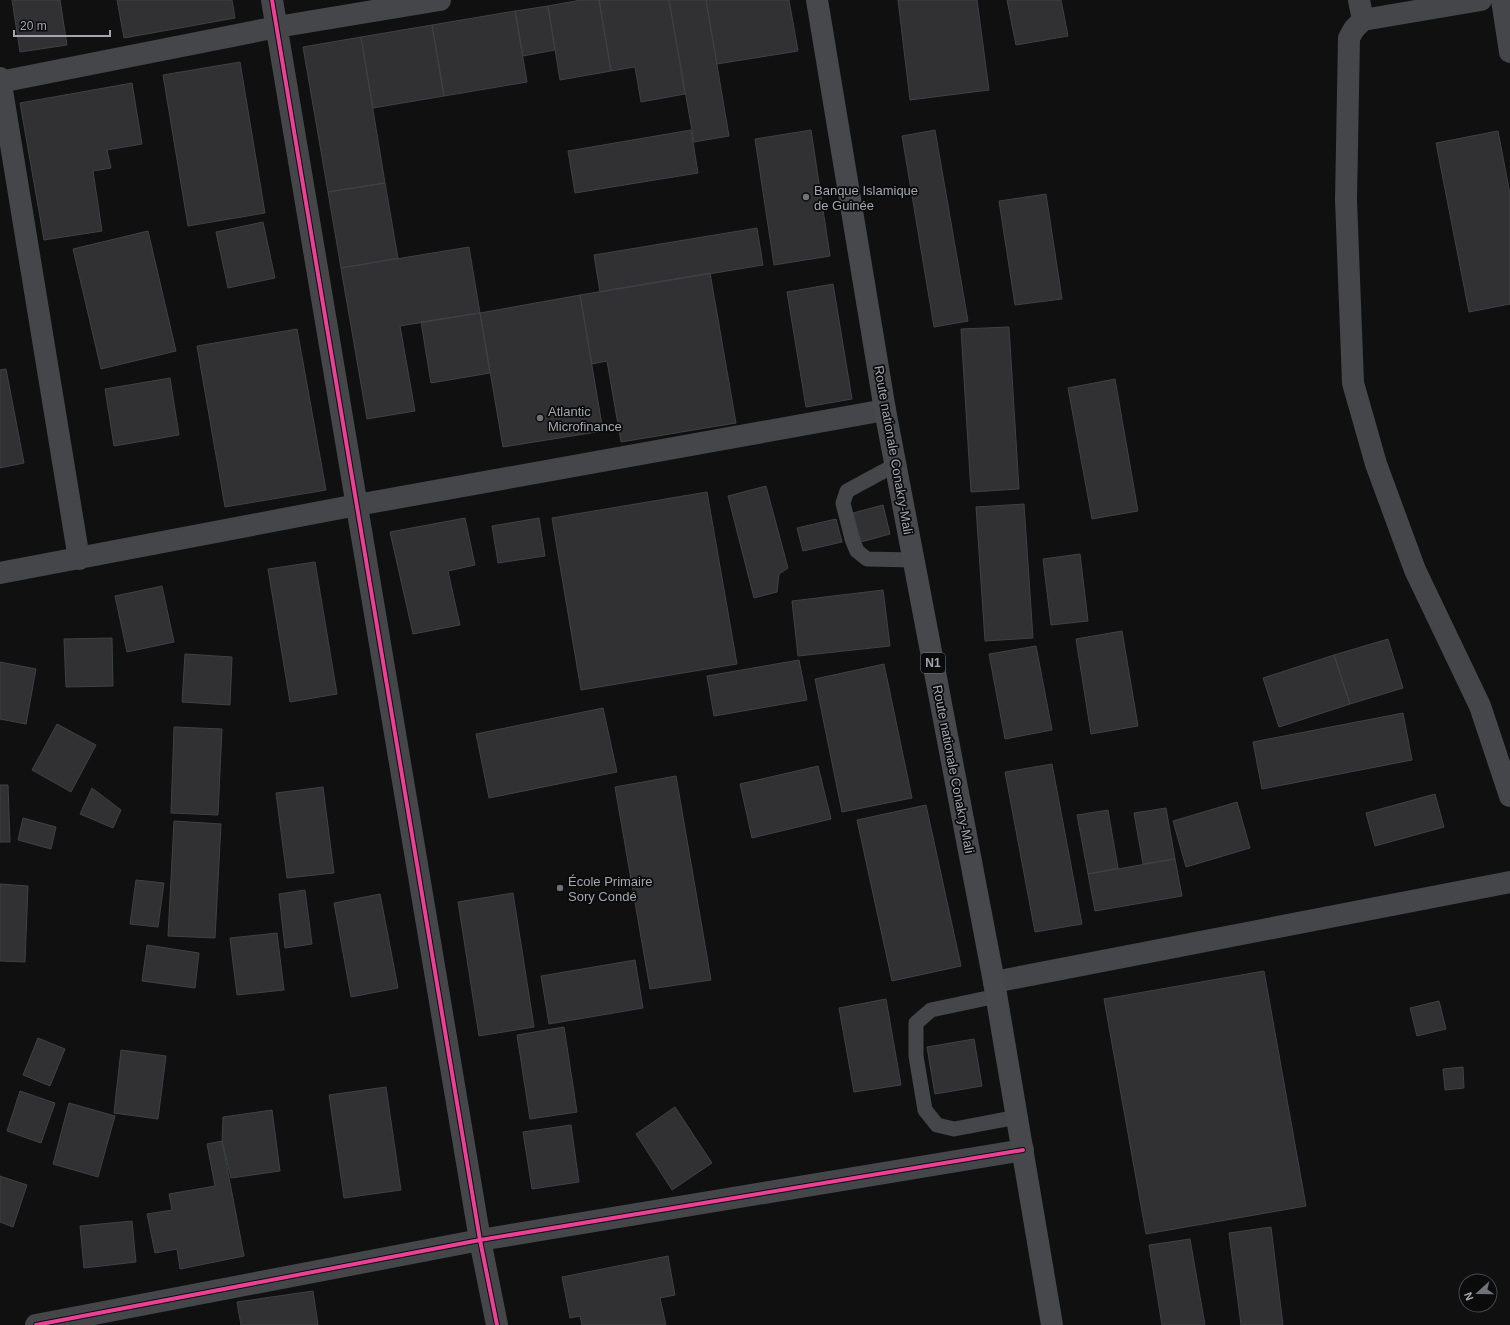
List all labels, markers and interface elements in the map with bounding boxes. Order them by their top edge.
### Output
scale bar [14,12,110,38]
text: 20 m [20,19,47,33]
place label: Banque Islamique de Guinée [814,183,918,213]
marker: Banque Islamique de Guinée [801,192,811,202]
street label: Route nationale Conakry-Mali [871,364,916,536]
place label: Atlantic Microfinance [548,404,622,434]
marker: Atlantic Microfinance [535,413,545,423]
road number: N1 [921,653,945,673]
street label: Route nationale Conakry-Mali [930,684,977,855]
place label: École Primaire Sory Condé [568,874,653,904]
marker: École Primaire Sory Condé [555,883,565,893]
north arrow [1458,1273,1498,1313]
text: N [1462,1291,1476,1302]

